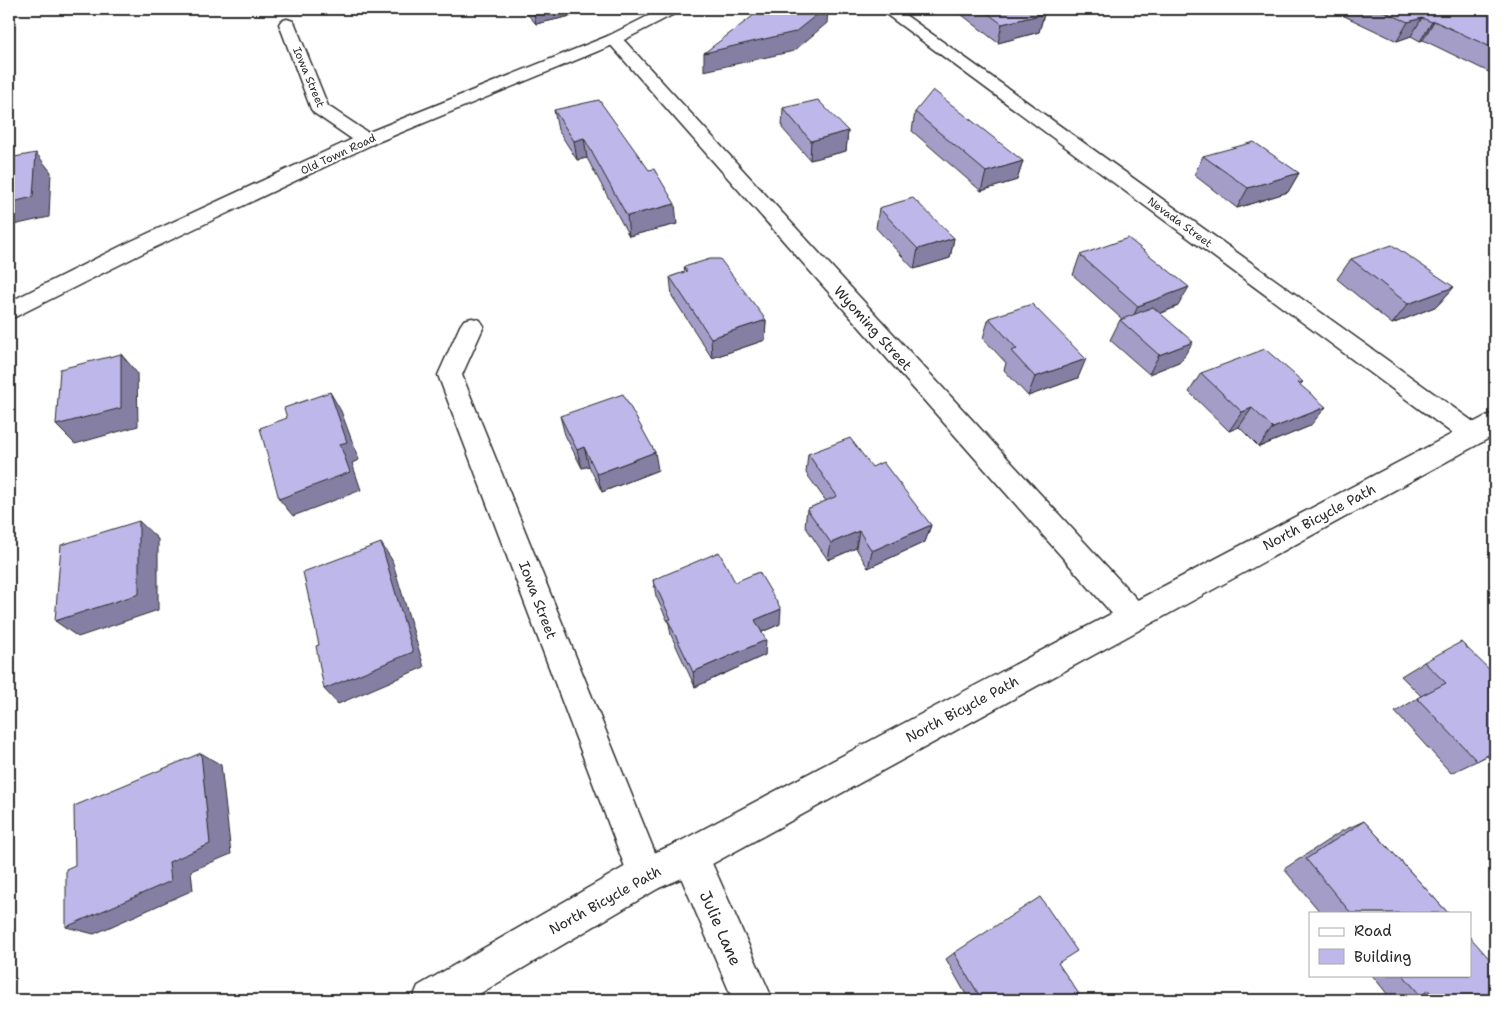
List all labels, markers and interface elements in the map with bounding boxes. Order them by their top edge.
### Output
street label: Iowa Street [289,45,328,110]
street label: Old Town Road [298,130,378,178]
street label: Nevada Street [1144,194,1215,251]
street label: Wyoming Street [830,282,916,374]
street label: North Bicycle Path [1259,480,1379,554]
street label: Iowa Street [515,558,561,642]
street label: North Bicycle Path [902,672,1022,746]
street label: North Bicycle Path [546,862,664,938]
street label: Julie Lane [695,888,746,969]
legend [1309,912,1472,976]
text: Road [1354,921,1392,941]
text: Building [1354,947,1411,967]

